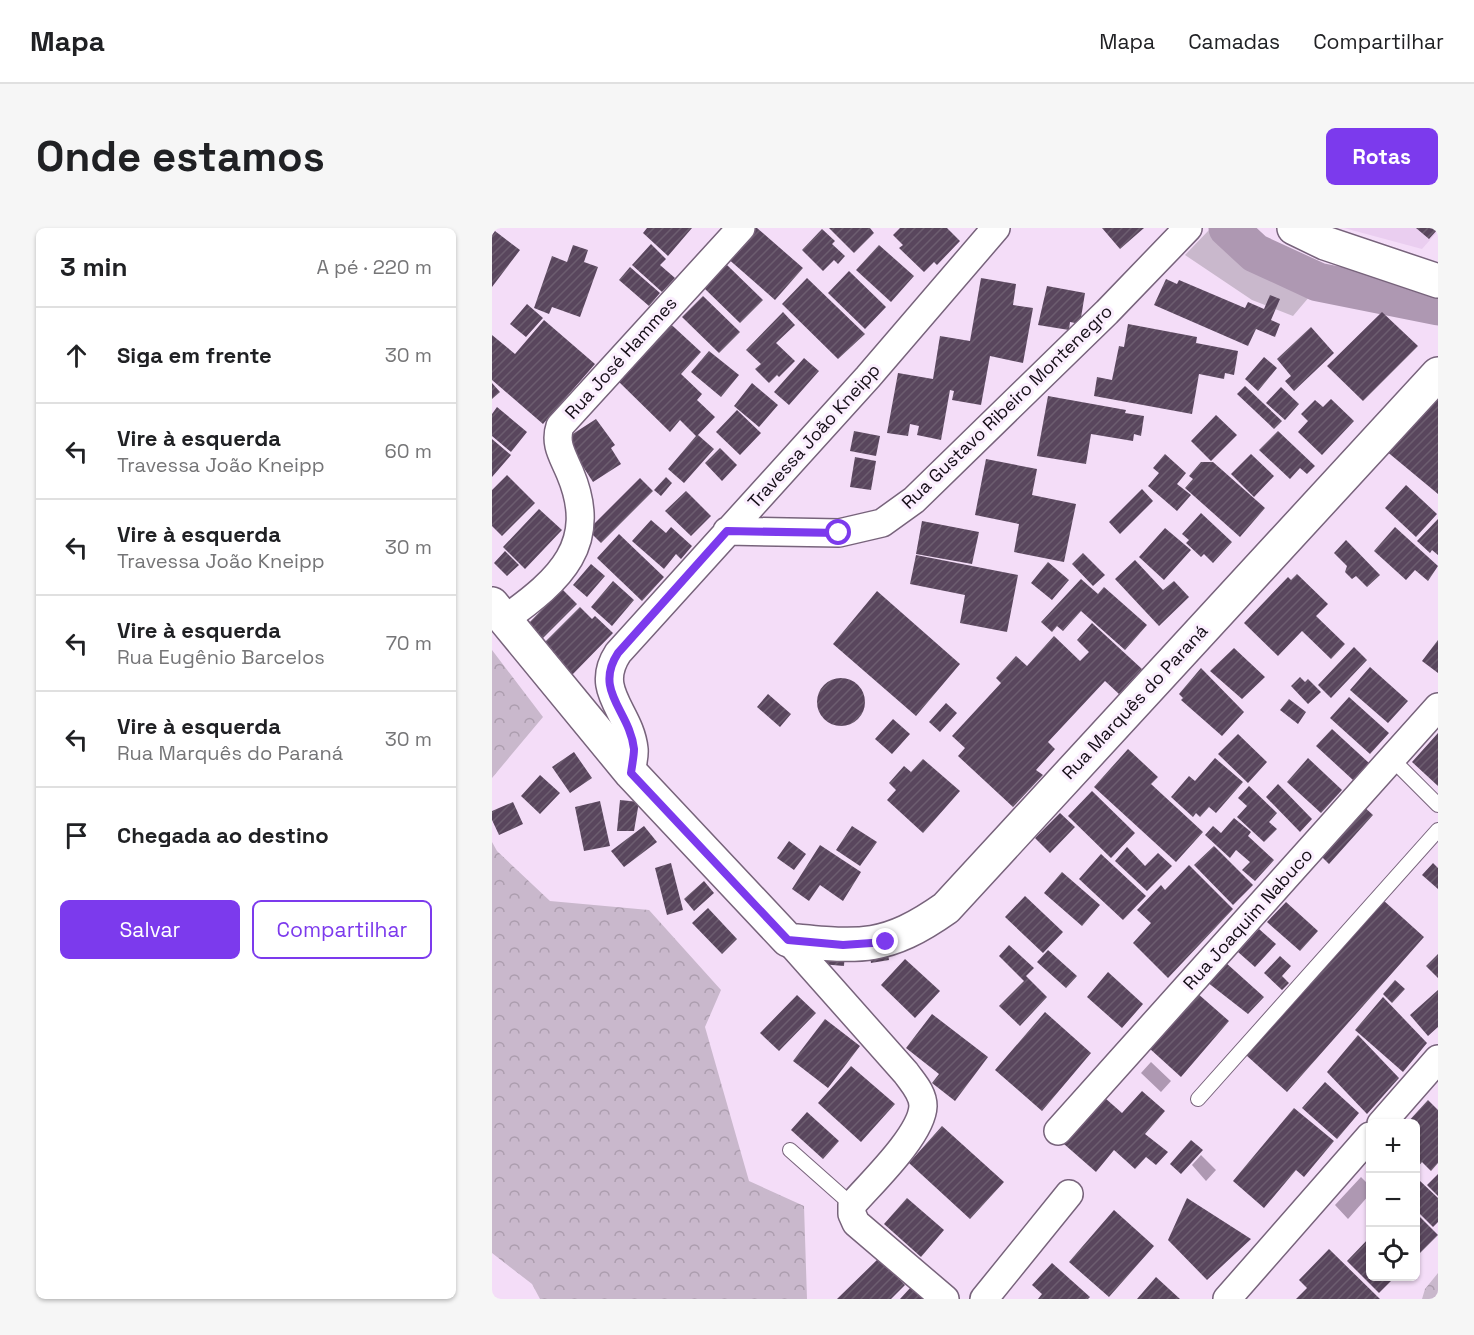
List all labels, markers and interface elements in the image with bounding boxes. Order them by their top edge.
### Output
text: Mapa [30,23,105,59]
text: Mapa [1099,28,1155,55]
text: Camadas [1188,28,1280,55]
text: Compartilhar [1313,28,1444,55]
button: Rotas [1326,128,1438,185]
text: Onde estamos [36,130,325,183]
text: 3 min [60,250,128,284]
text: A pé · 220 m [317,254,432,280]
street label: Rua José Hammes [560,292,682,424]
street label: Rua Gustavo Ribeiro Montenegro [896,300,1117,514]
icon: ahead [60,339,93,372]
text: Siga em frente [117,341,272,369]
text: 30 m [385,342,432,368]
street label: Travessa João Kneipp [743,359,885,513]
text: Vire à esquerda [117,424,281,452]
icon: left [60,435,93,468]
text: 60 m [385,438,432,464]
text: Travessa João Kneipp [117,452,325,478]
route start [825,519,851,545]
text: Vire à esquerda [117,520,281,548]
icon: left [60,531,93,564]
text: 30 m [385,534,432,560]
text: Travessa João Kneipp [117,548,325,574]
text: Vire à esquerda [117,616,281,644]
street label: Rua Marquês do Paraná [1057,619,1212,784]
icon: left [60,627,93,660]
text: 70 m [386,630,432,656]
text: Rua Eugênio Barcelos [117,644,325,670]
text: Vire à esquerda [117,712,281,740]
icon: left [60,723,93,756]
text: 30 m [385,726,432,752]
text: Rua Marquês do Paraná [117,740,343,766]
icon: arrive [60,819,93,852]
text: Chegada ao destino [117,821,329,849]
street label: Rua Joaquim Nabuco [1178,843,1317,994]
button: Salvar [60,900,240,959]
button: Compartilhar [252,900,432,959]
route end [872,928,898,954]
map controls [1366,1119,1420,1281]
button: + [1366,1119,1420,1173]
button: − [1366,1173,1420,1227]
button: locate [1366,1227,1420,1281]

